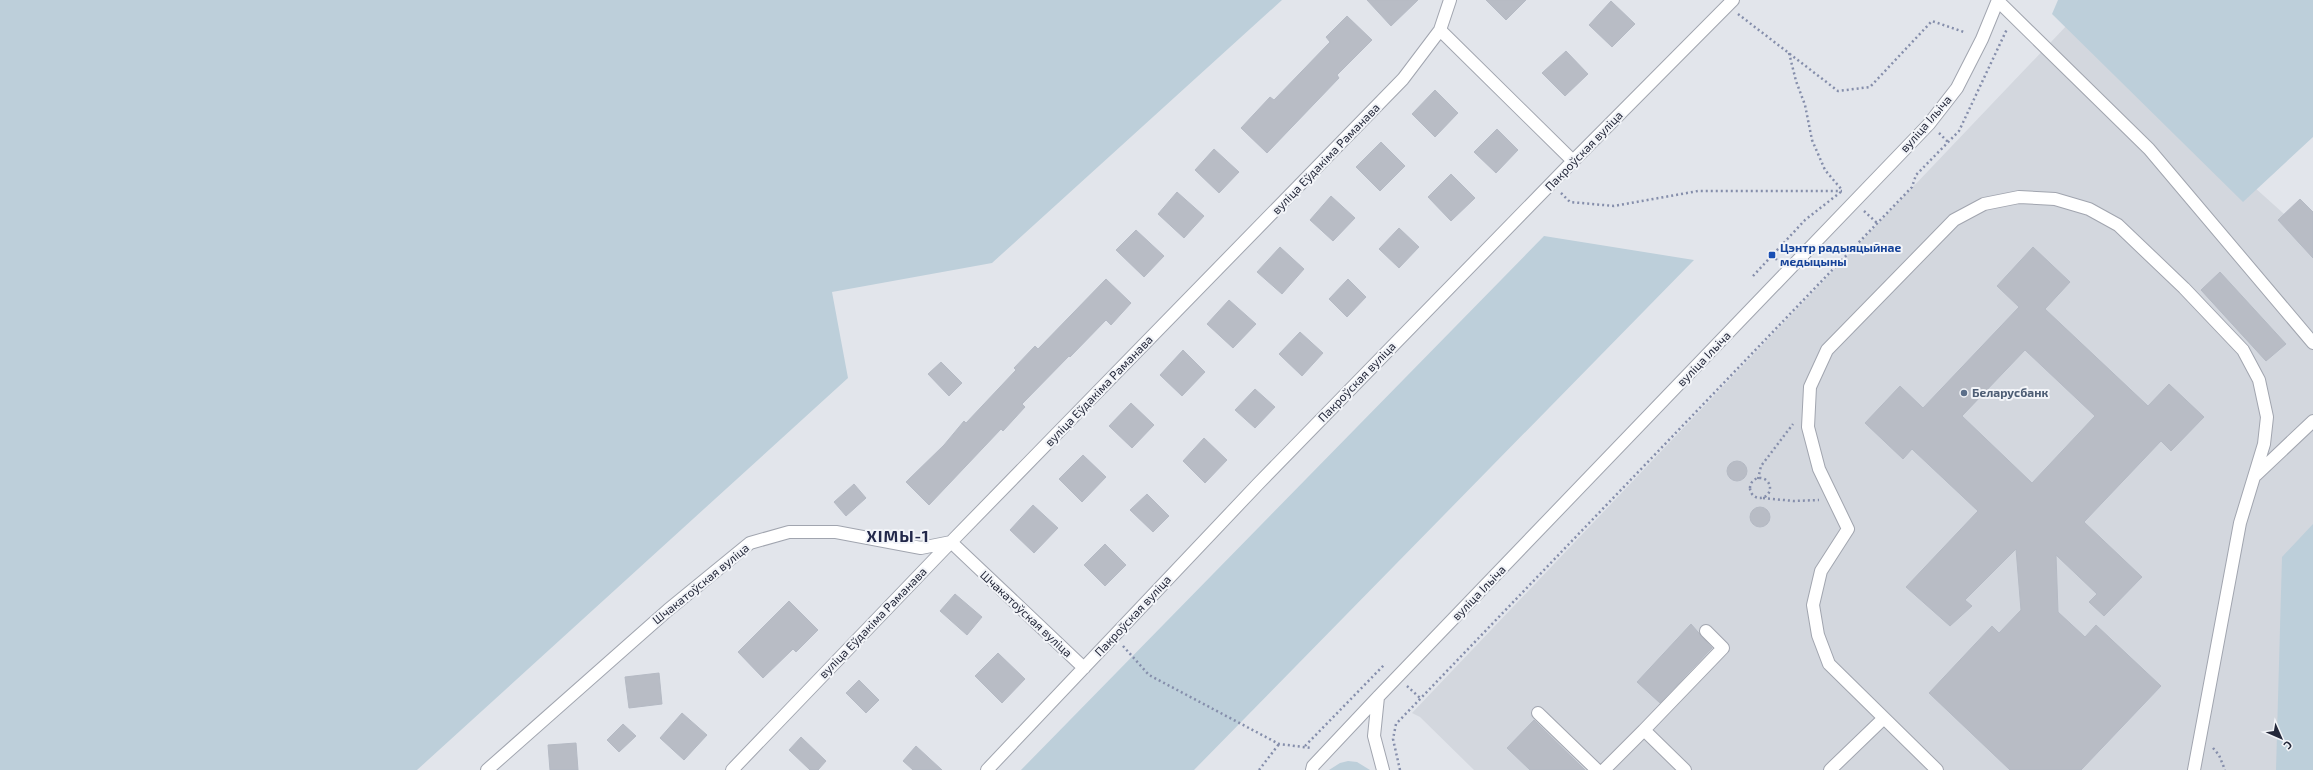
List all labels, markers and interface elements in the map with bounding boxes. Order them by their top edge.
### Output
street label: вуліца Ільіча [1897,92,1955,155]
street label: вуліца Еўдакіма Раманава [1269,100,1383,217]
street label: Пакроўская вуліца [1542,108,1626,194]
place label: Цэнтр радыяцыйнае медыцыны [1780,240,1901,268]
marker: Цэнтр радыяцыйнае медыцыны [1767,250,1777,260]
street label: вуліца Ільіча [1674,328,1734,389]
street label: вуліца Еўдакіма Раманава [1042,332,1156,449]
street label: Пакроўская вуліца [1315,339,1399,425]
place label: Беларусбанк [1972,385,2048,399]
marker: Беларусбанк [1959,388,1969,398]
district label: ХІМЫ-1 [866,526,930,545]
street label: Шчакатоўская вуліца [649,540,752,627]
street label: вуліца Ільіча [1449,562,1509,623]
street label: вуліца Еўдакіма Раманава [816,564,930,681]
street label: Шчакатоўская вуліца [977,567,1075,660]
street label: Пакроўская вуліца [1091,572,1174,659]
north arrow [2261,718,2301,758]
text: С [2281,739,2295,753]

